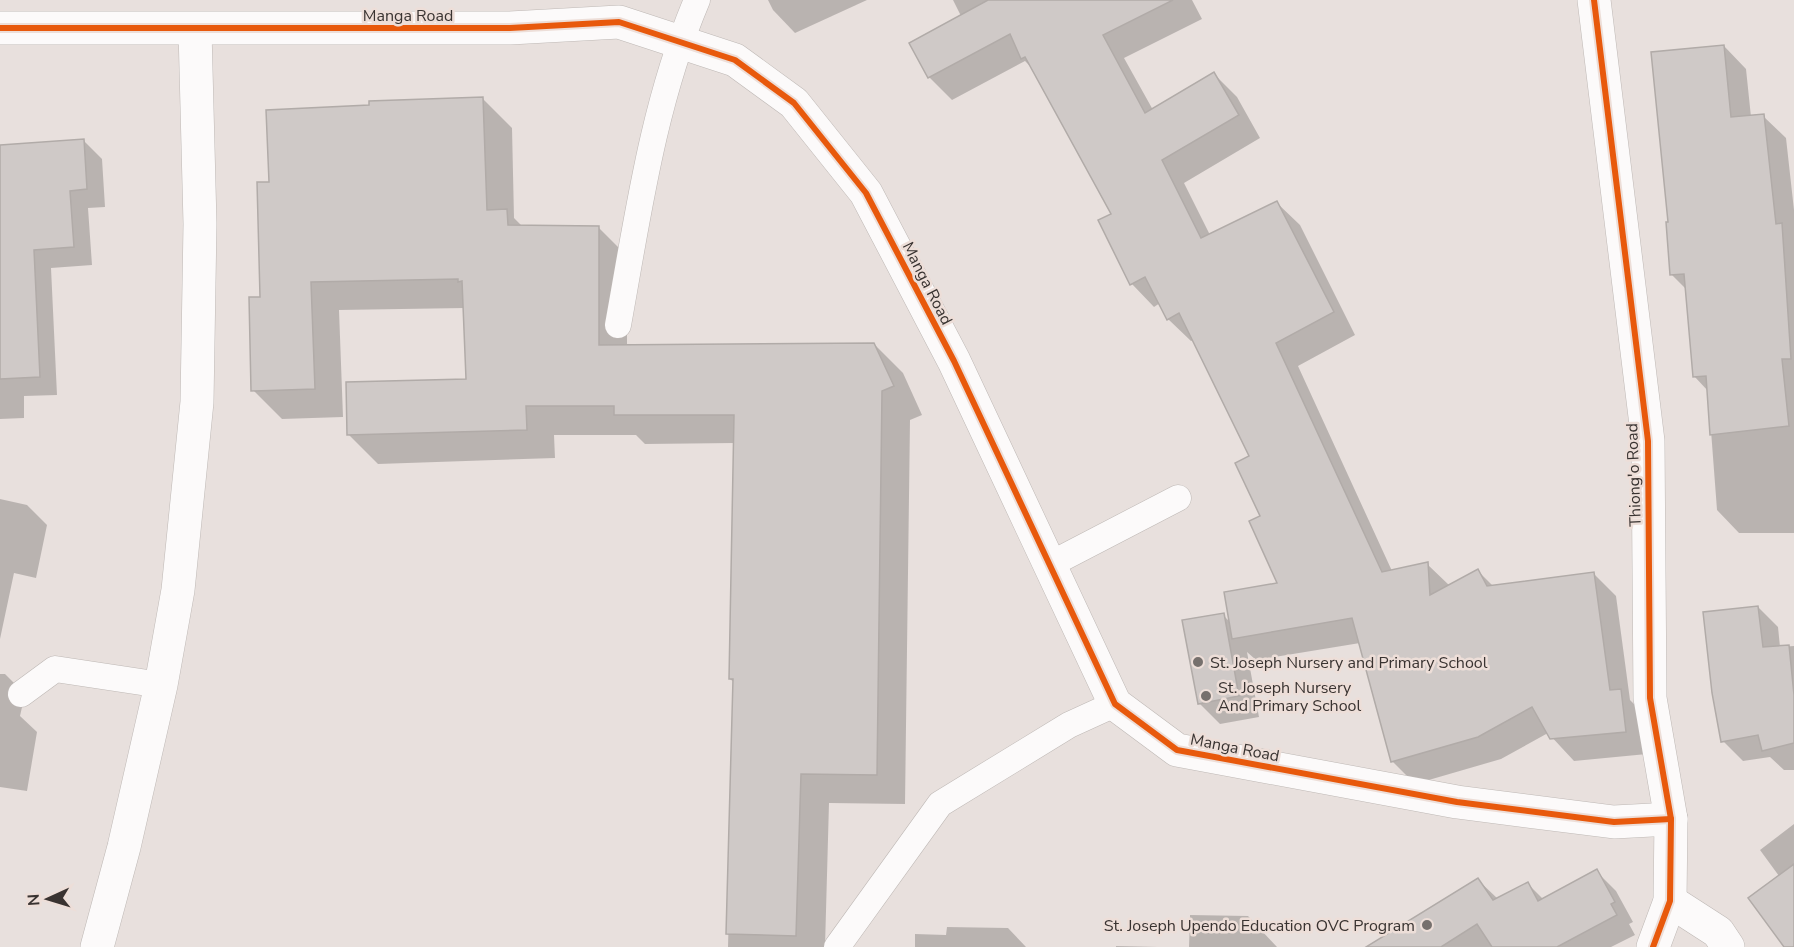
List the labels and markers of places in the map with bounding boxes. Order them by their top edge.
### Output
place label: St. Joseph Nursery and Primary School [1210,652,1488,674]
marker: St. Joseph Nursery and Primary School [1191,655,1205,669]
place label: St. Joseph Nursery And Primary School [1218,677,1361,717]
marker: St. Joseph Nursery And Primary School [1199,689,1213,703]
place label: St. Joseph Upendo Education OVC Program [1104,915,1415,937]
marker: St. Joseph Upendo Education OVC Program [1420,918,1434,932]

